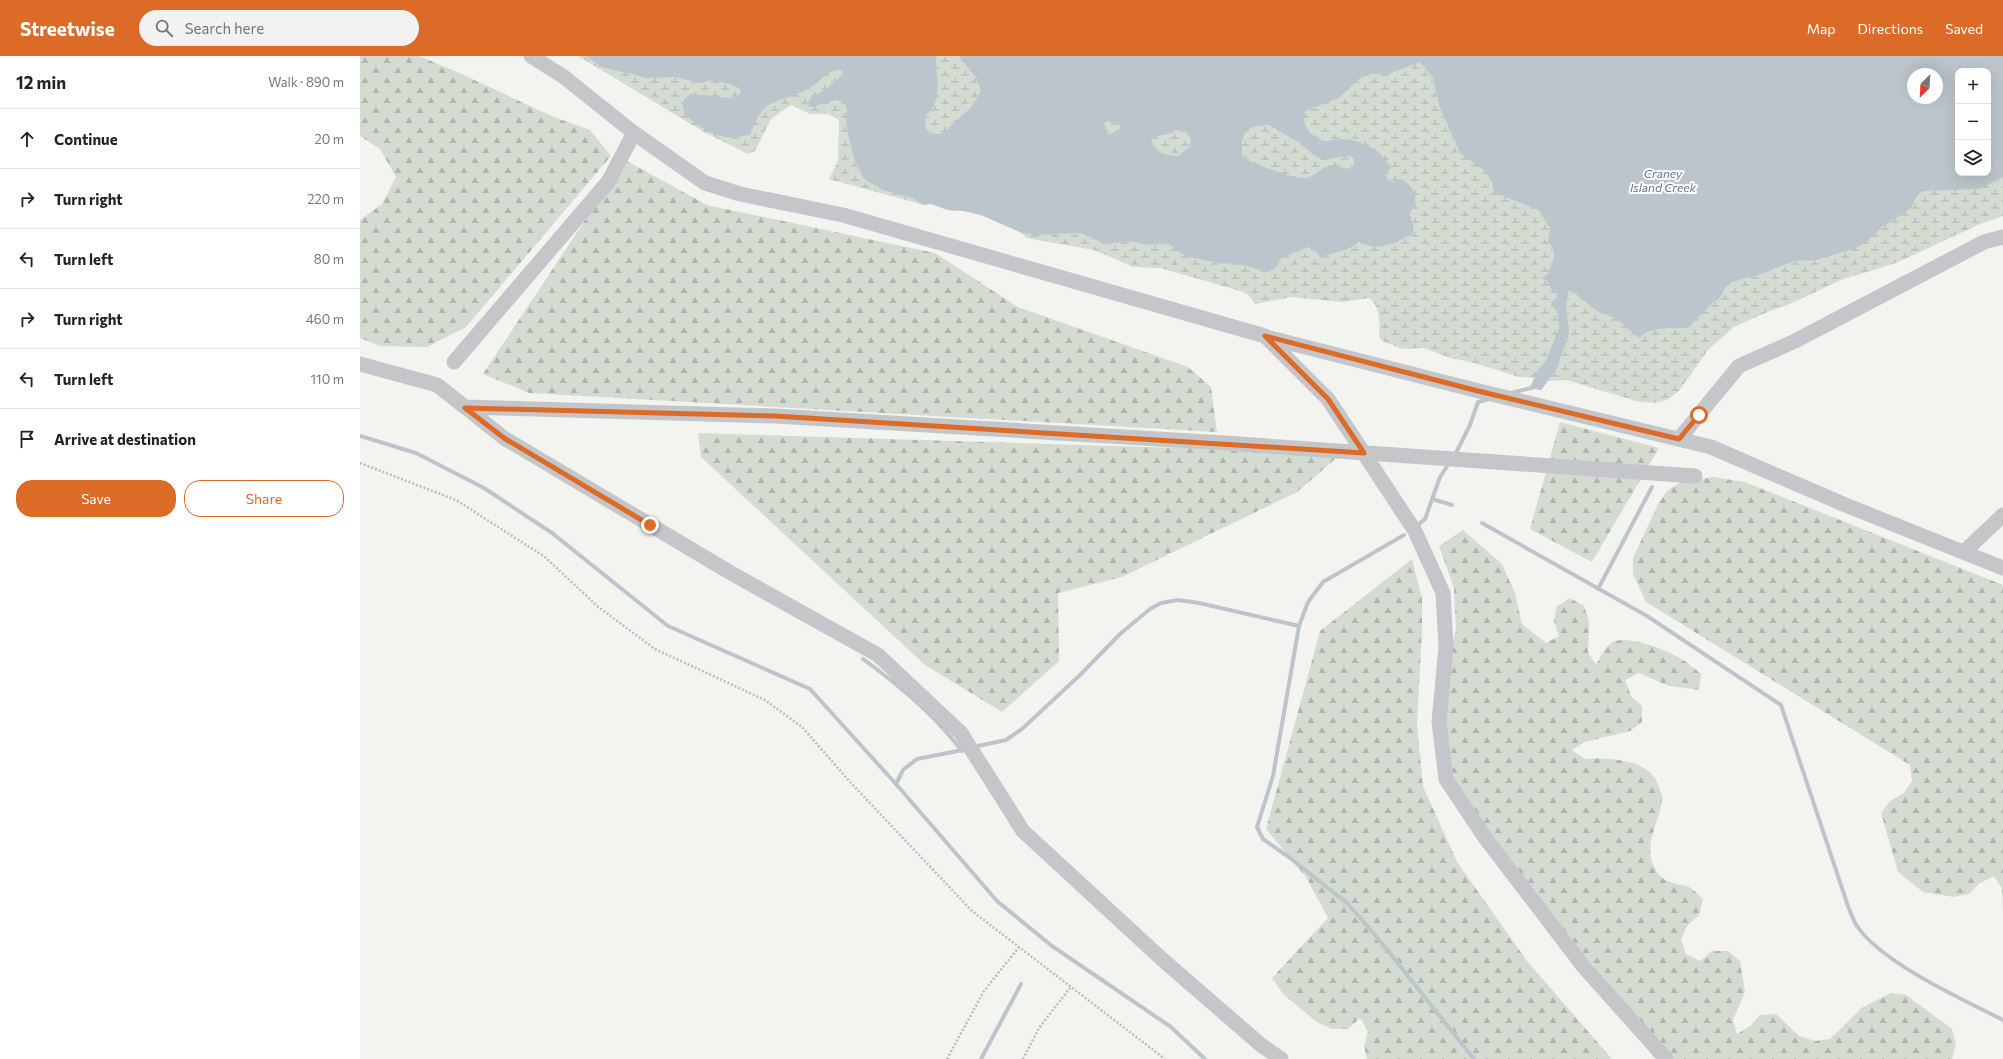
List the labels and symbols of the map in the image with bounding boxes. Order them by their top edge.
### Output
north arrow [1907,68,1943,104]
water label: Craney Island Creek [1630,166,1697,194]
route start [1690,406,1708,424]
route end [641,516,659,534]

